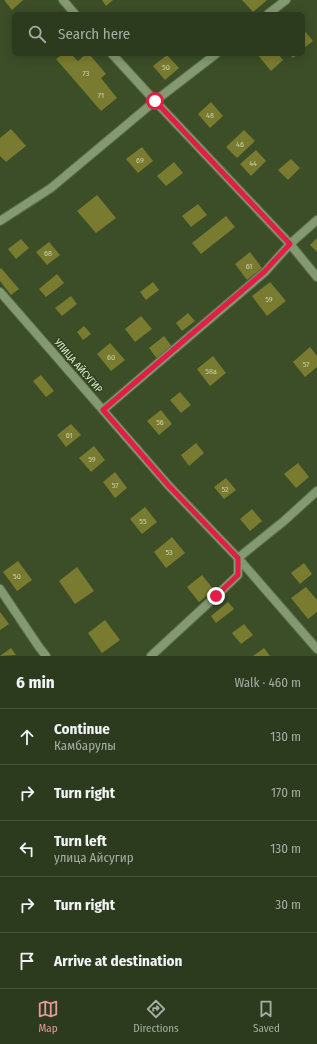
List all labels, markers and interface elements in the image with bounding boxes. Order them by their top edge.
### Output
search box [12,12,305,56]
icon: search [26,23,48,45]
text: Search here [58,25,130,43]
house number: 50 [162,63,170,72]
house number: 73 [83,69,90,78]
house number: 71 [98,91,104,100]
route start [146,92,164,110]
house number: 48 [206,111,214,120]
house number: 46 [236,140,244,149]
house number: 69 [136,156,144,165]
house number: 44 [249,159,257,168]
house number: 68 [44,249,52,258]
house number: 61 [246,262,252,271]
house number: 59 [265,295,273,304]
street label: УЛИЦА АЙСУГИР [51,335,105,395]
house number: 60 [107,353,115,362]
house number: 57 [303,360,310,369]
house number: 58а [205,367,217,376]
house number: 56 [156,418,164,427]
house number: 61 [66,431,72,440]
house number: 59 [88,455,96,464]
house number: 57 [112,481,119,490]
house number: 52 [221,485,229,494]
house number: 55 [139,517,147,526]
house number: 53 [165,548,173,557]
house number: 50 [13,572,21,581]
route end [207,587,225,605]
text: 6 min [16,672,55,693]
text: Walk · 460 m [234,675,301,690]
text: Continue [54,720,110,738]
icon: ahead [16,726,38,748]
text: 130 m [270,729,301,744]
text: Камбарулы [54,738,116,753]
icon: right [16,782,38,804]
text: Turn right [54,784,115,802]
text: 170 m [271,785,301,800]
text: Turn left [54,832,107,850]
icon: left [16,838,38,860]
text: 130 m [270,841,301,856]
text: улица Айсугир [54,850,134,865]
icon: right [16,894,38,916]
text: Turn right [54,896,115,914]
text: 30 m [275,897,301,912]
icon: arrive [16,950,38,972]
text: Arrive at destination [54,952,182,970]
tab: Map [37,998,59,1035]
tab: Directions [133,998,179,1035]
tab: Saved [253,998,280,1035]

